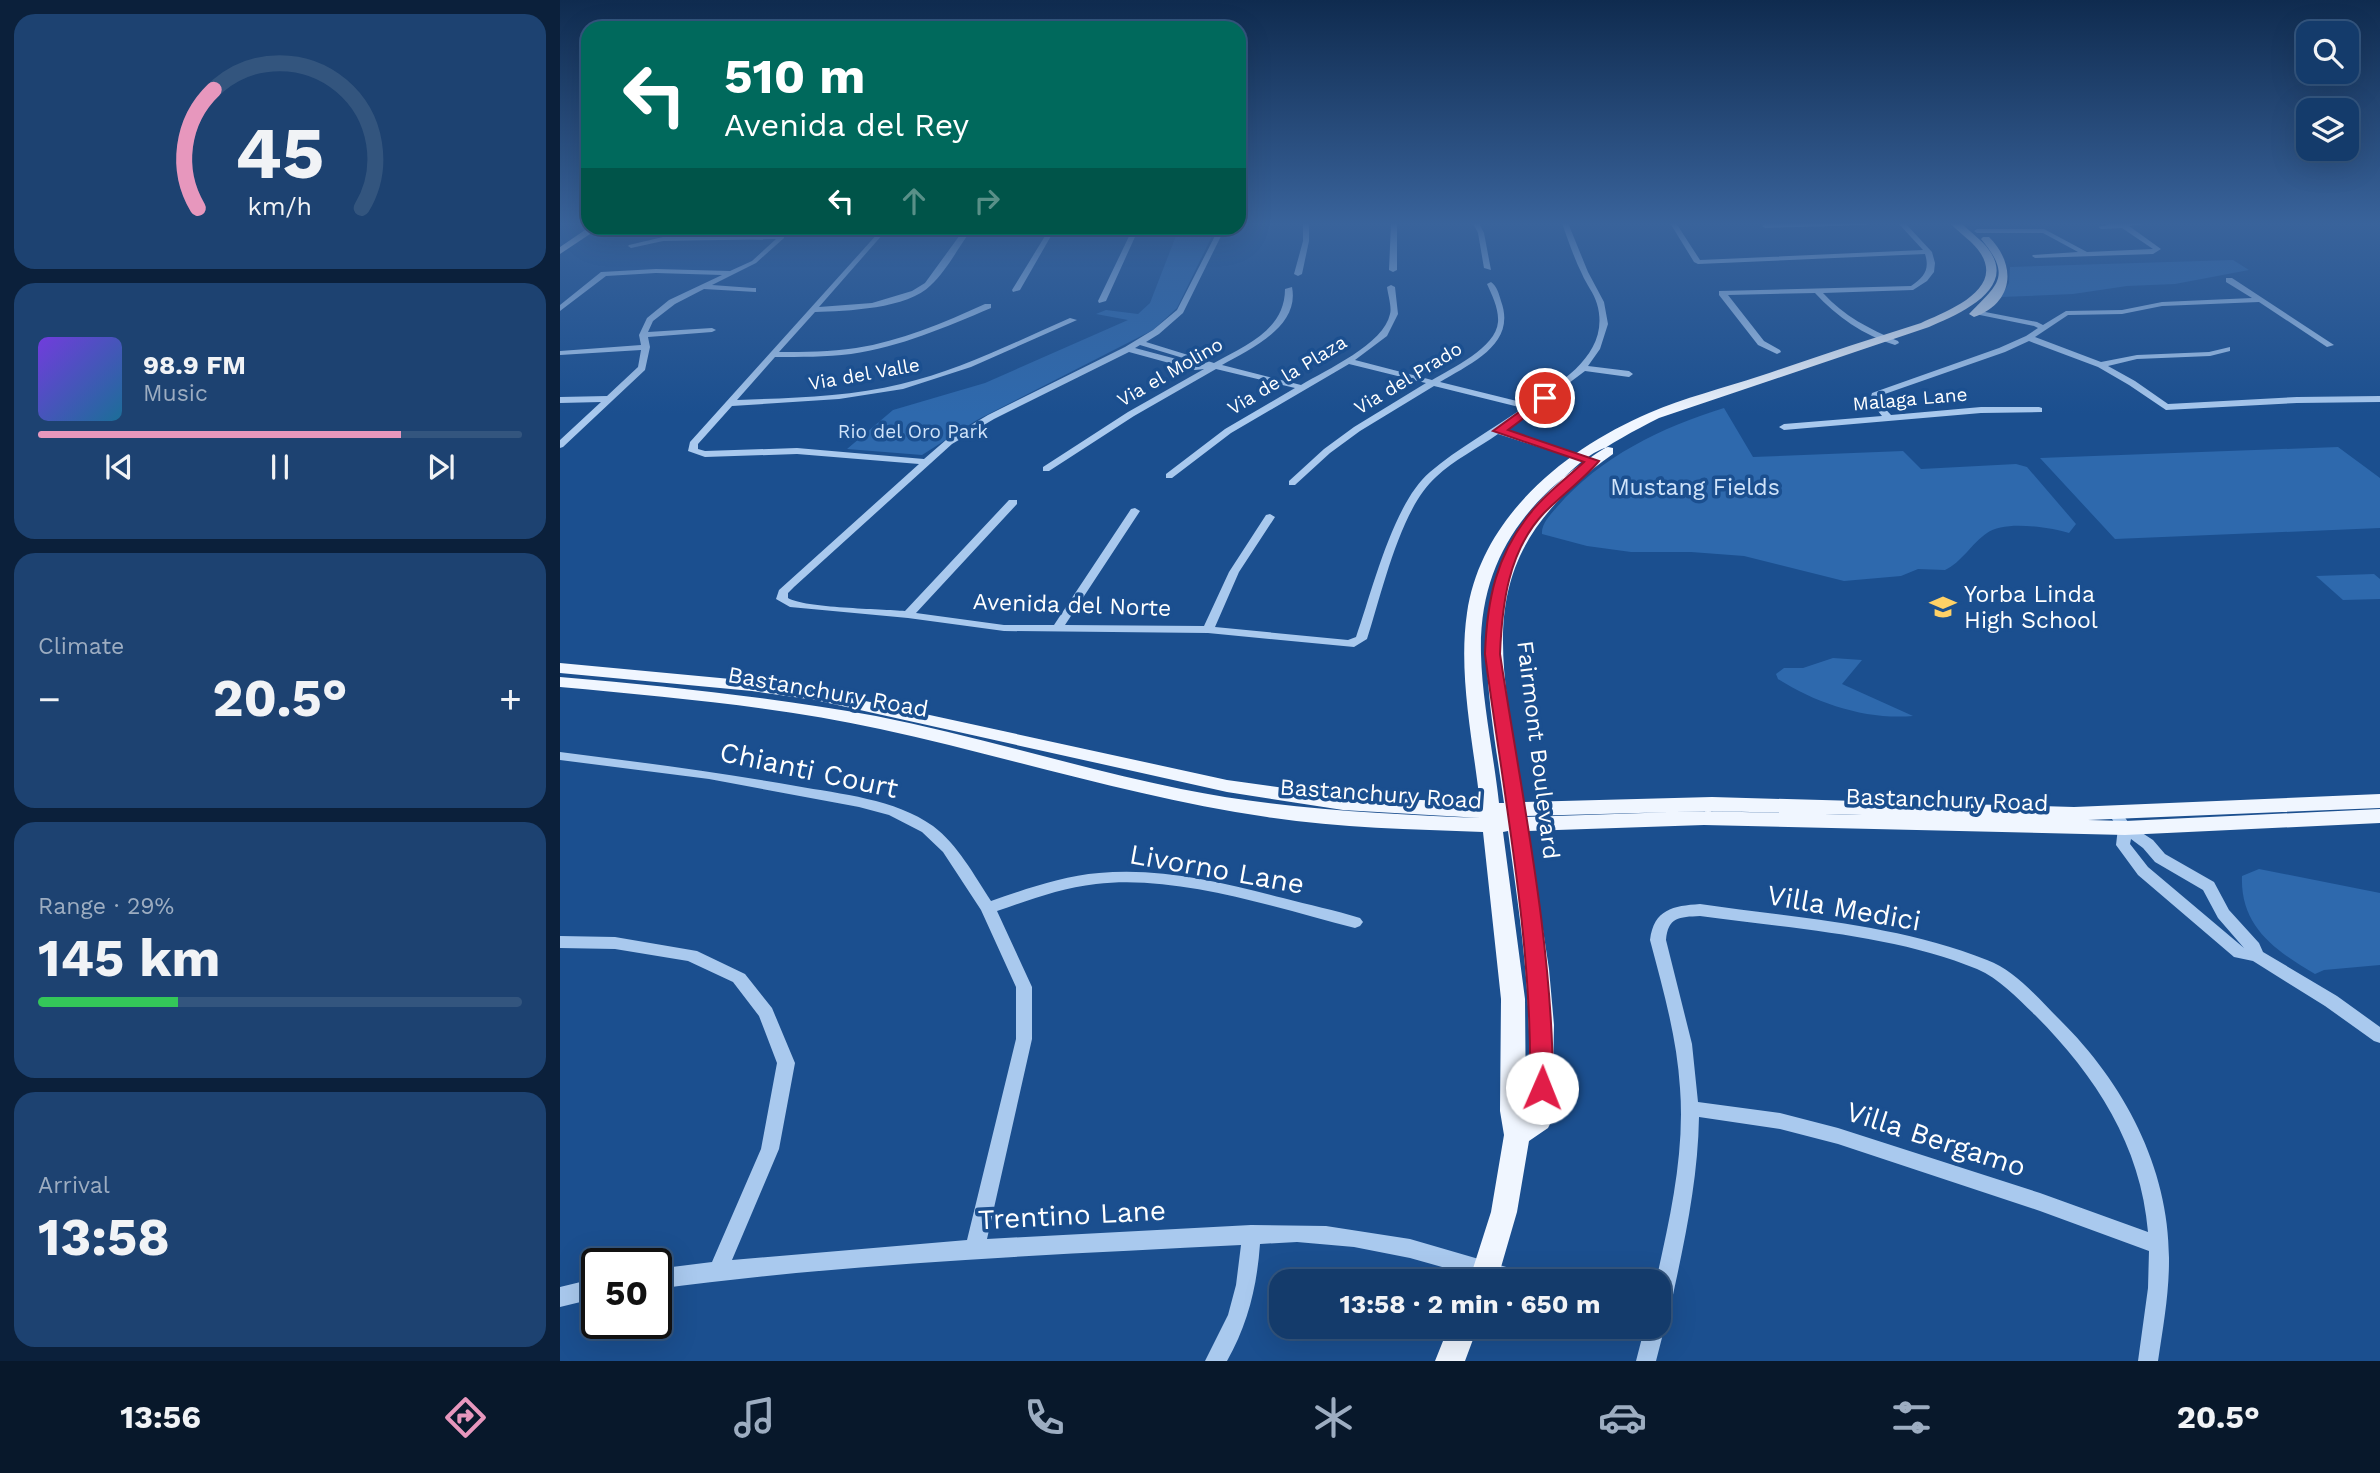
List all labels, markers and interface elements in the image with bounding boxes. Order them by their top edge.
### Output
map controls [2296,21,2359,161]
button: search [2296,21,2359,84]
text: 510 m [724,47,865,105]
icon: left [609,49,700,140]
button: layers [2296,98,2359,161]
text: Avenida del Rey [724,106,969,144]
text: 45 [235,110,325,196]
icon: left [822,182,860,220]
icon: ahead [895,182,933,220]
icon: right [968,182,1006,220]
text: km/h [248,192,312,221]
street label: Via de la Plaza [1223,330,1351,420]
street label: Via el Molino [1113,332,1227,412]
street label: Via del Prado [1350,337,1466,419]
text: 98.9 FM [143,350,246,380]
street label: Via del Valle [807,353,921,395]
pin [1515,368,1575,428]
icon: arrive [1526,379,1564,417]
text: Music [143,380,208,407]
street label: Malaga Lane [1852,383,1968,415]
park label: Rio del Oro Park [838,420,988,443]
icon: previous [100,448,138,486]
icon: pause [261,448,299,486]
icon: next [422,448,460,486]
park label: Mustang Fields [1610,474,1780,501]
place label: Yorba Linda High School [1964,581,2098,634]
street label: Avenida del Norte [972,588,1172,622]
school or university icon: Yorba Linda High School [1928,592,1958,622]
text: Climate [38,633,124,660]
street label: Fairmont Boulevard [1511,639,1565,861]
street label: Bastanchury Road [726,661,930,723]
text: 20.5° [212,668,348,729]
text: − [38,677,61,721]
text: + [499,677,522,721]
street label: Chianti Court [717,735,901,805]
street label: Bastanchury Road [1279,773,1483,815]
street label: Bastanchury Road [1845,783,2049,817]
street label: Livorno Lane [1127,837,1307,901]
street label: Villa Medici [1765,878,1923,938]
text: Range · 29% [38,893,174,920]
text: 145 km [38,928,220,989]
position arrow [1505,1051,1579,1125]
street label: Villa Bergamo [1842,1094,2030,1184]
text: Arrival [38,1172,110,1199]
street label: Trentino Lane [977,1194,1167,1236]
text: 13:58 [38,1207,170,1268]
speed limit sign: 50 [581,1248,672,1339]
text: 13:58 · 2 min · 650 m [1340,1289,1600,1319]
icon: directions [441,1393,490,1442]
icon: music [730,1393,779,1442]
icon: phone [1020,1393,1069,1442]
icon: climate [1309,1393,1358,1442]
icon: car [1598,1393,1647,1442]
icon: filters [1887,1393,1936,1442]
text: 13:56 [120,1398,201,1436]
text: 20.5° [2177,1398,2260,1436]

